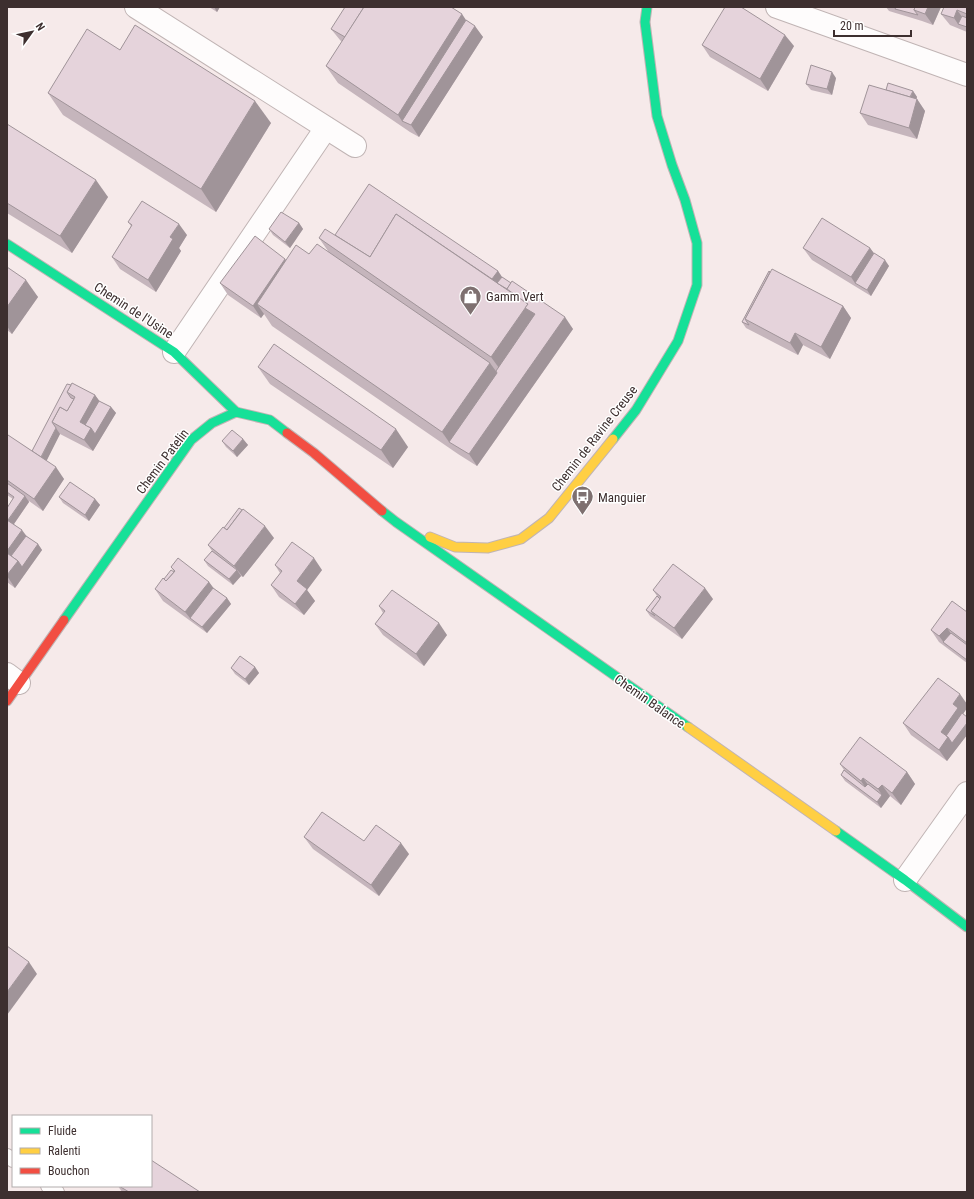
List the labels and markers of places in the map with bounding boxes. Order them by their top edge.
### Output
shop icon: Gamm Vert [458,283,484,316]
place label: Gamm Vert [486,289,544,304]
bus stop icon: Manguier [570,484,596,517]
place label: Manguier [598,490,646,505]

